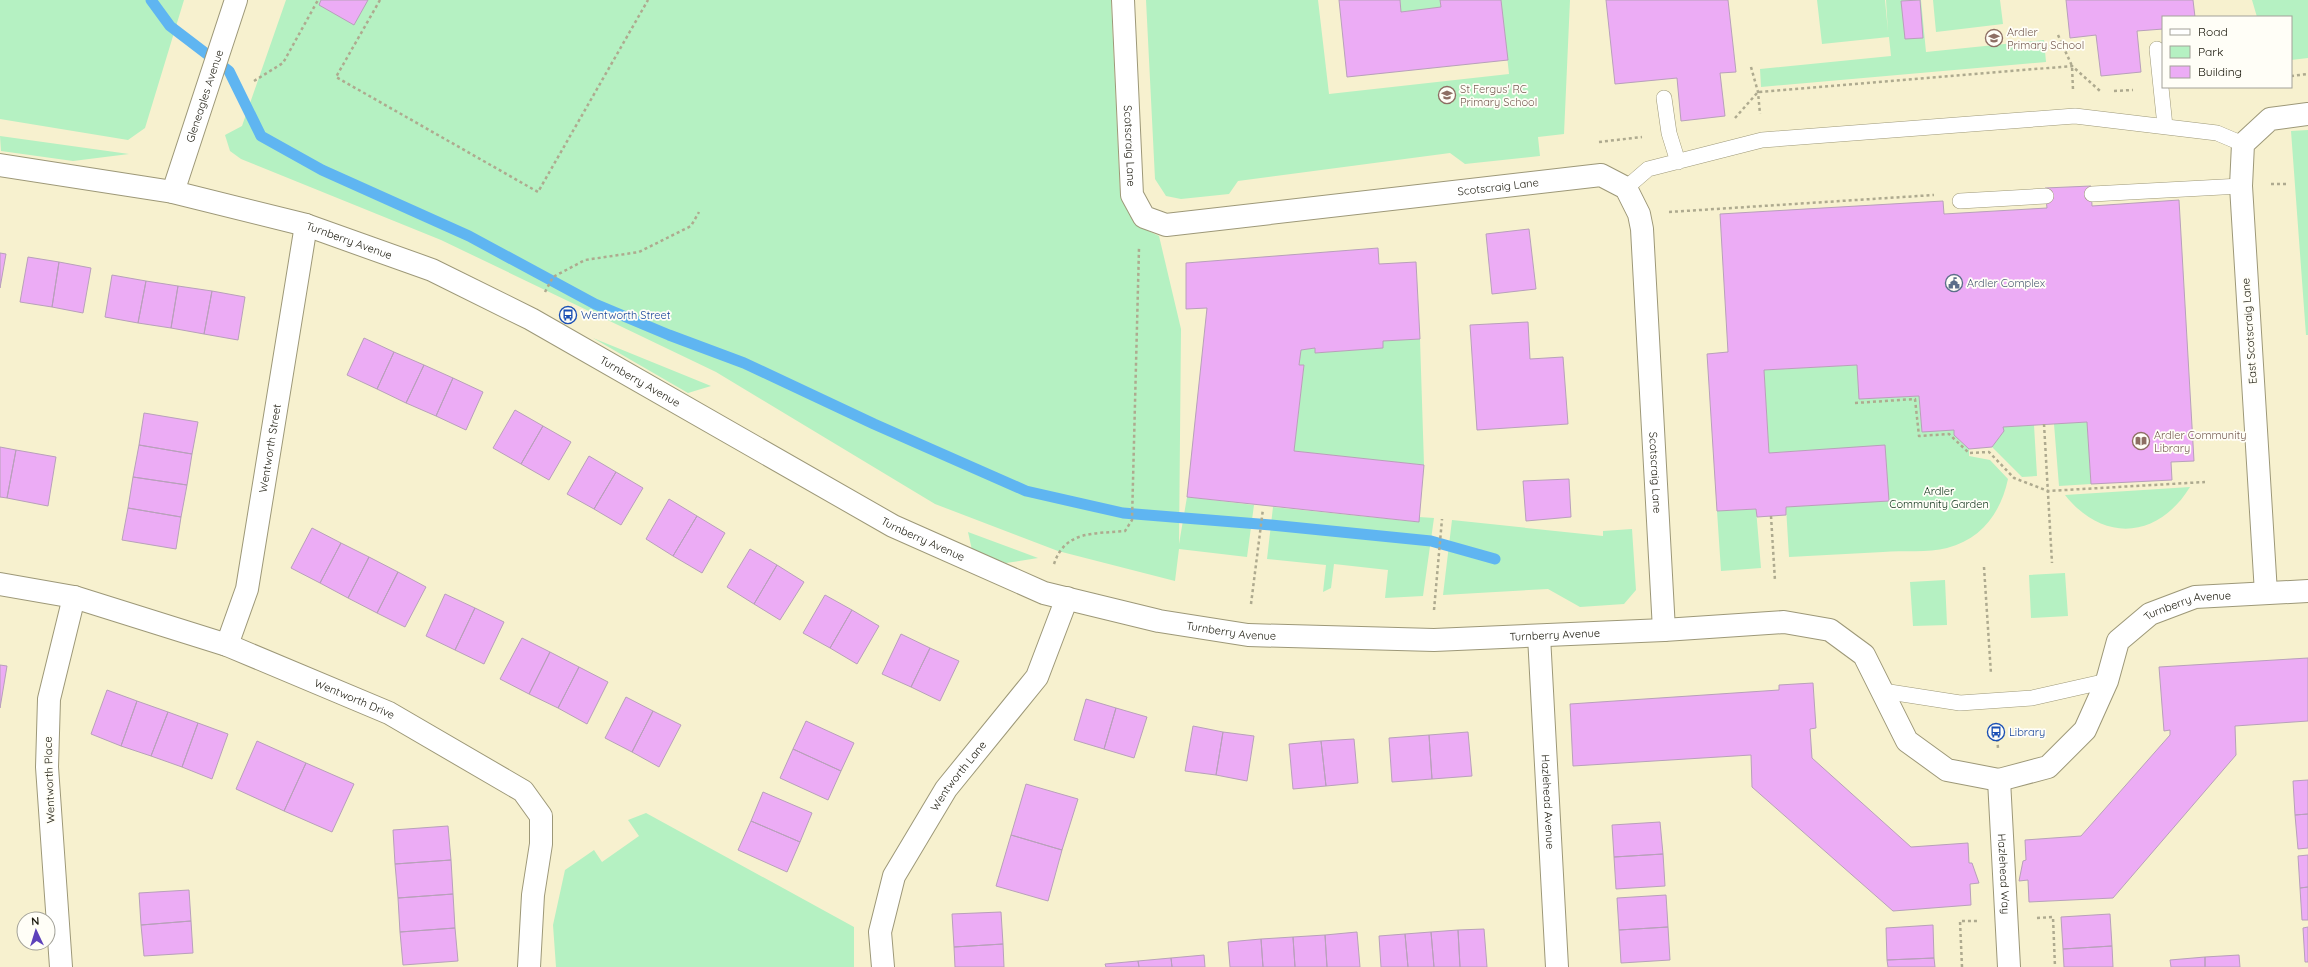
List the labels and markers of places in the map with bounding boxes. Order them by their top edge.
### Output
place label: Ardler Primary School [2007,25,2084,52]
school or university icon: Ardler Primary School [1984,28,2004,48]
place label: St Fergus' RC Primary School [1460,82,1537,109]
school or university icon: St Fergus' RC Primary School [1437,85,1457,105]
public building icon: Ardler Complex [1944,273,1964,293]
place label: Ardler Complex [1967,276,2045,290]
bus stop icon: Wentworth Street [558,305,578,325]
place label: Wentworth Street [581,308,671,322]
place label: Ardler Community Library [2154,428,2247,455]
library icon: Ardler Community Library [2131,431,2151,451]
bus stop icon: Library [1986,722,2006,742]
place label: Library [2009,725,2045,739]

